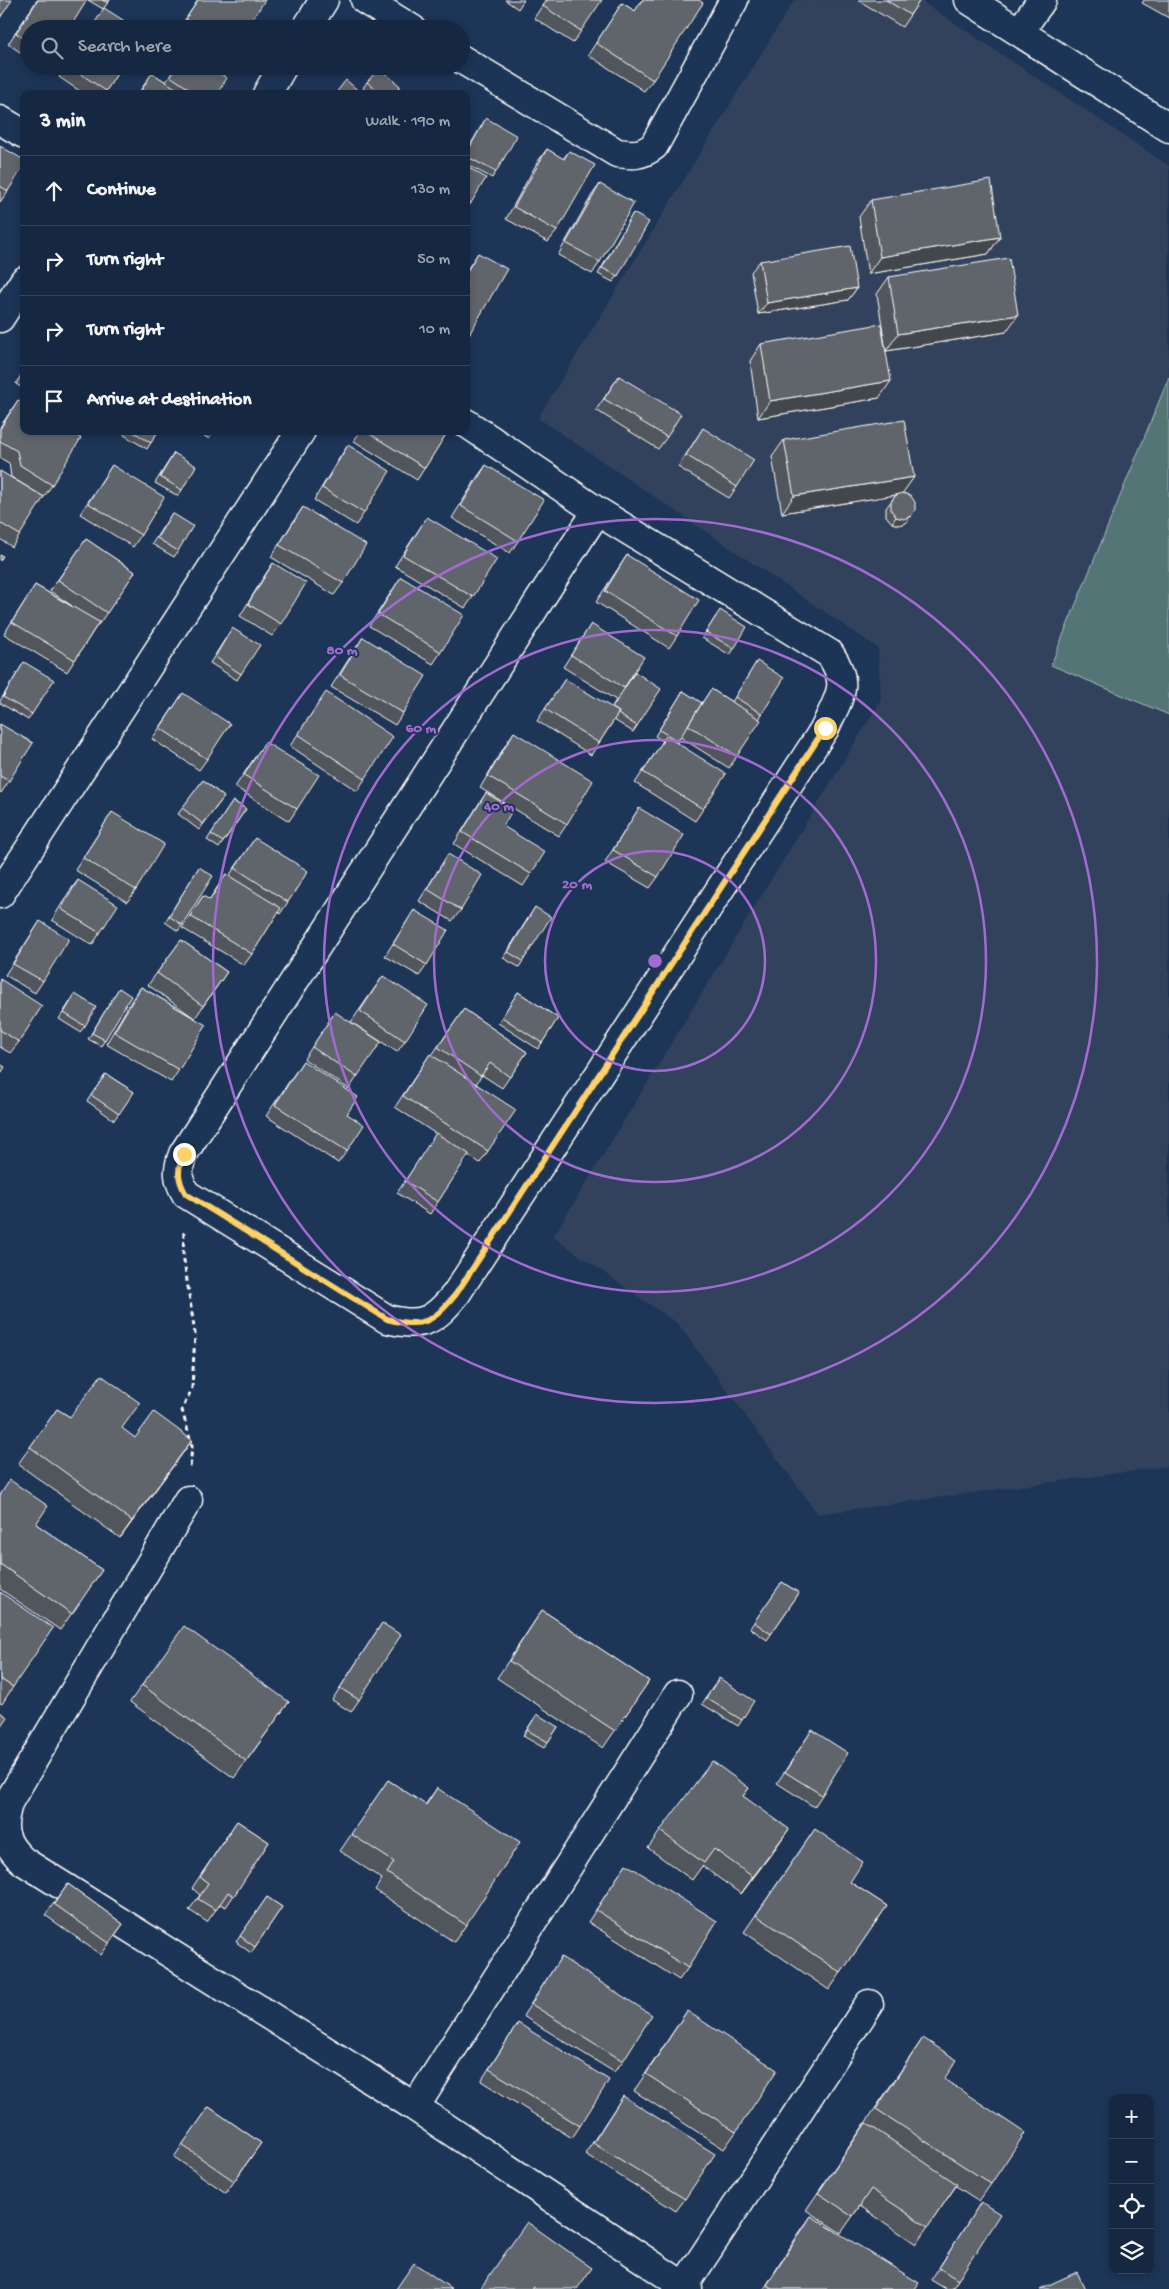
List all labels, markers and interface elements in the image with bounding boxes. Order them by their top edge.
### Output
search box [20,20,470,75]
icon: search [38,34,66,62]
text: Search here [78,36,172,59]
text: 3 min [40,110,85,135]
text: Walk · 190 m [366,113,450,132]
icon: ahead [40,177,68,205]
text: Continue [87,179,156,202]
text: 130 m [411,181,450,200]
icon: right [40,247,68,275]
text: Turn right [87,249,163,272]
text: 50 m [417,251,450,270]
icon: right [40,317,68,345]
text: Turn right [87,319,163,342]
text: 10 m [419,321,450,340]
icon: arrive [40,387,68,415]
text: Arrive at destination [87,389,251,412]
text: 80 m [327,642,358,660]
route start [814,717,837,740]
text: 60 m [406,720,437,738]
text: 40 m [483,798,514,816]
text: 20 m [562,876,592,894]
centre of rings [646,952,664,970]
route end [173,1143,196,1166]
map controls [1109,2094,1154,2274]
button: + [1109,2094,1154,2139]
button: − [1109,2139,1154,2184]
button: locate [1109,2184,1154,2229]
button: layers [1109,2229,1154,2274]

